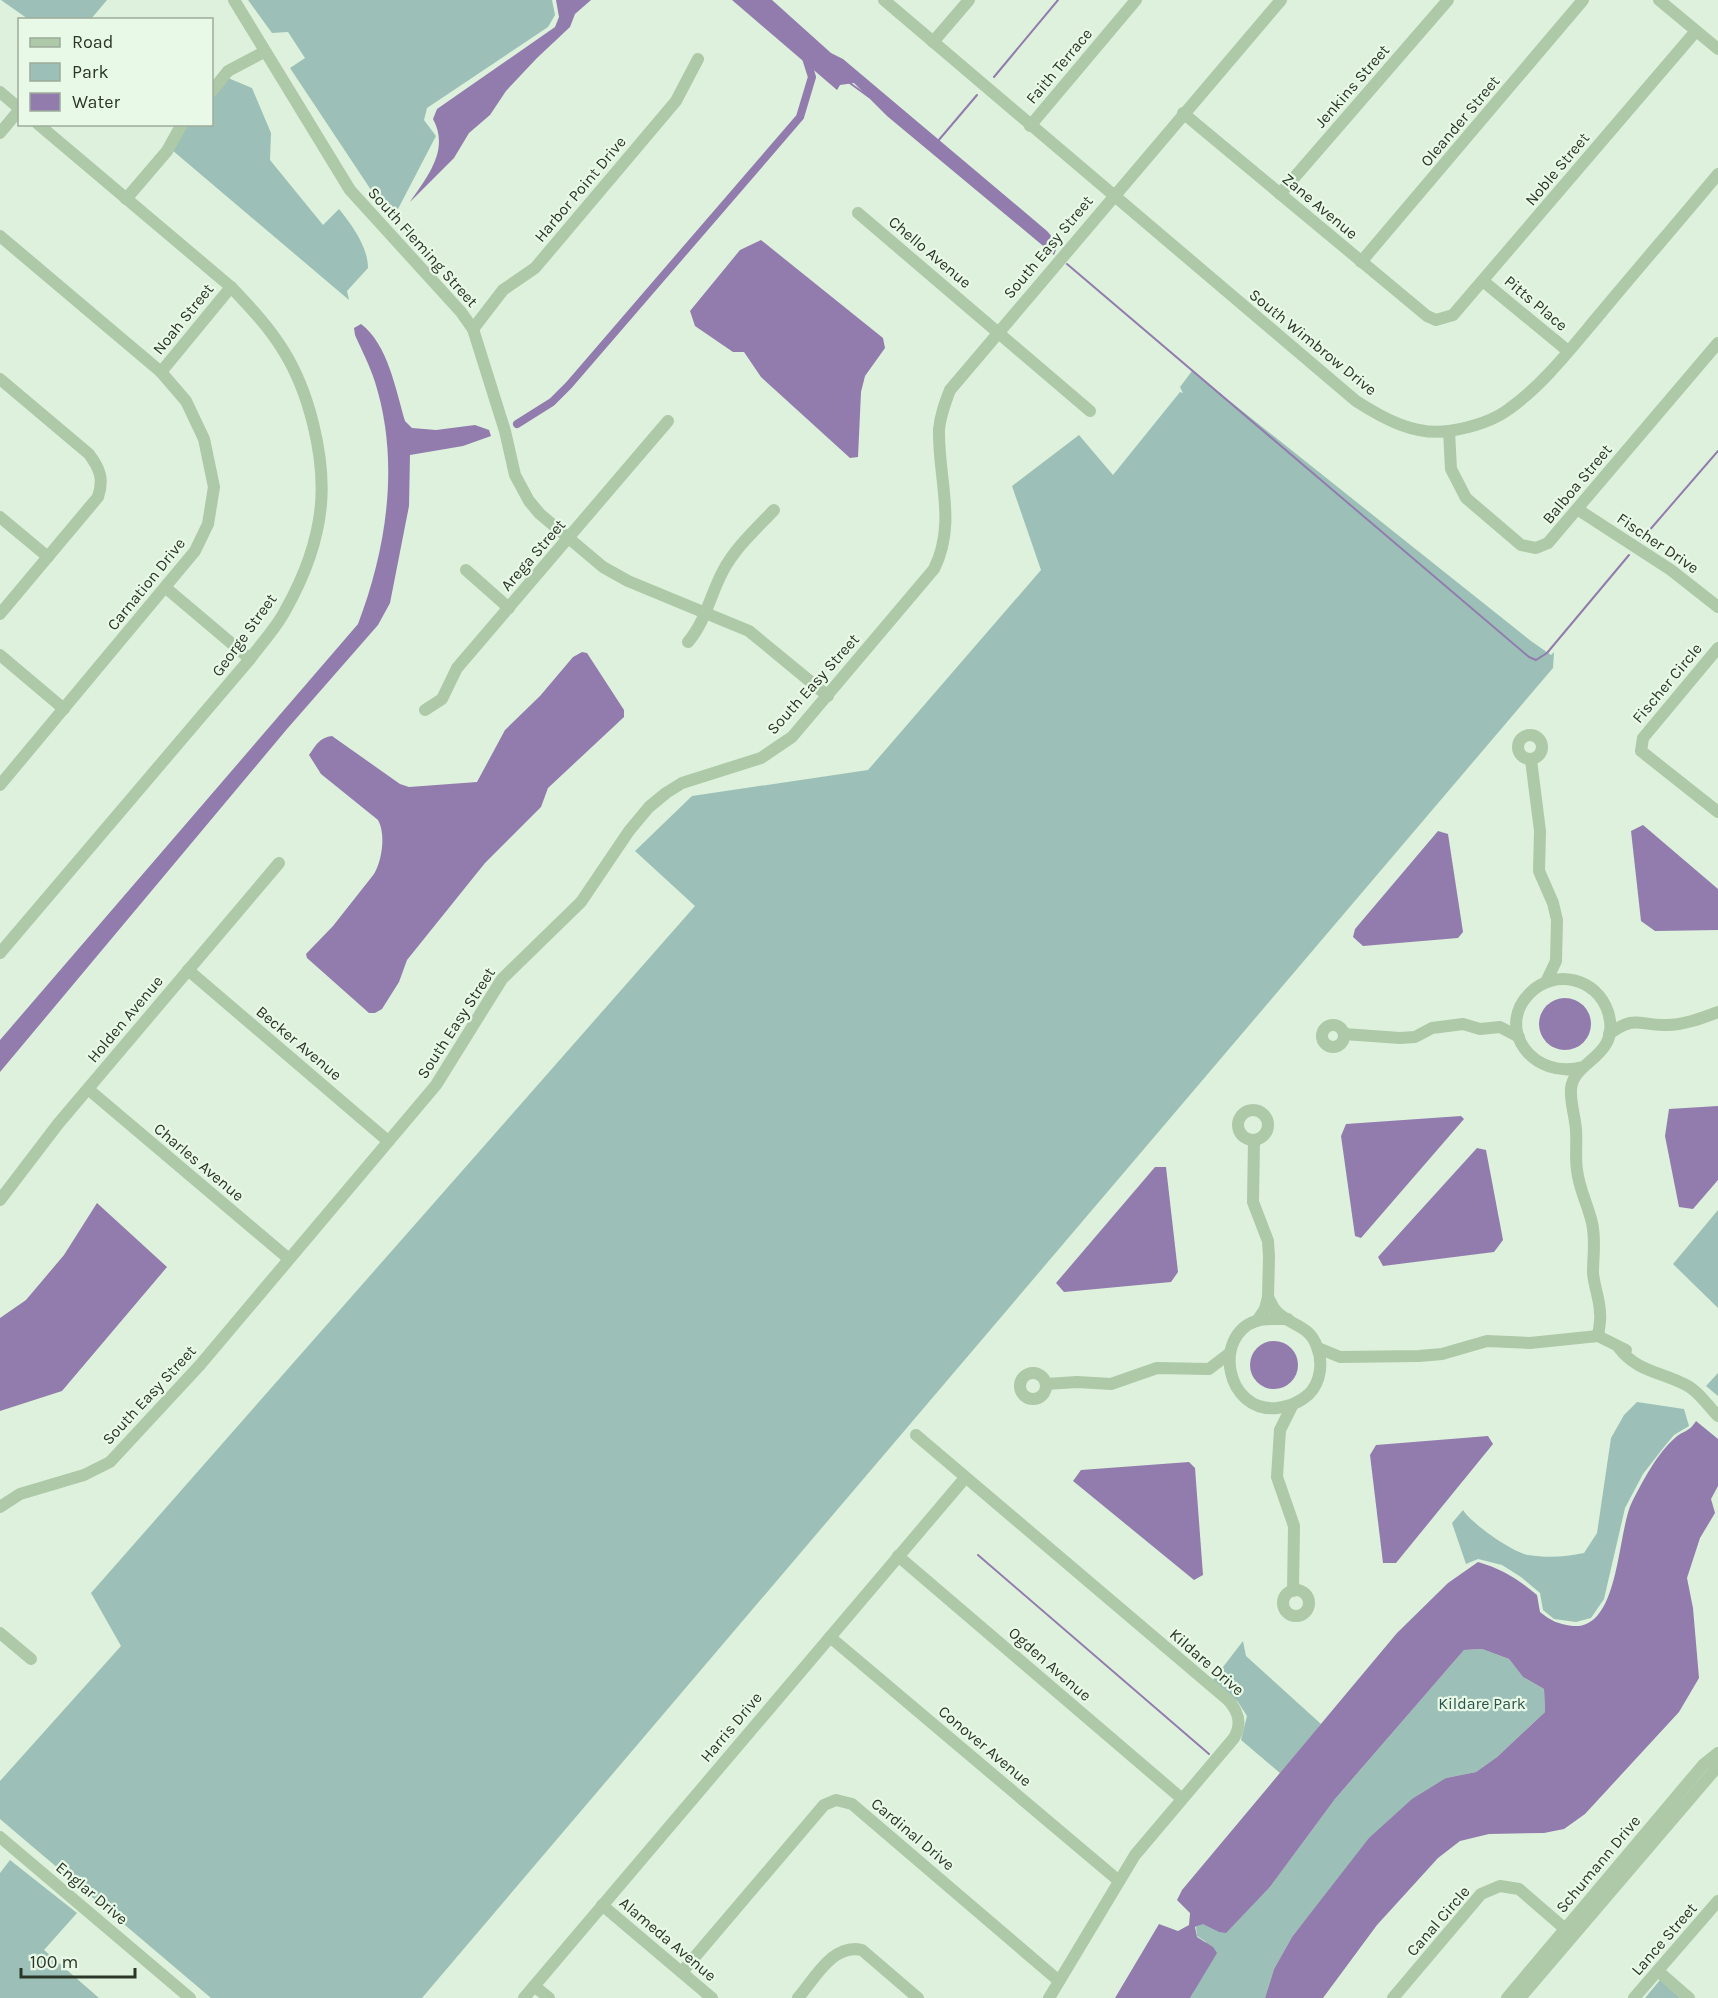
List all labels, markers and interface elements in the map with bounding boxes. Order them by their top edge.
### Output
legend [18,18,213,126]
street label: Faith Terrace [1022,24,1096,108]
text: Road [72,31,113,53]
street label: Jenkins Street [1311,41,1393,131]
text: Park [72,61,109,83]
street label: Oleander Street [1417,72,1503,170]
text: Water [72,91,120,113]
street label: Noble Street [1521,129,1593,209]
street label: Harbor Point Drive [530,132,630,246]
street label: Zane Avenue [1278,169,1362,243]
street label: South Fleming Street [364,183,482,311]
street label: South Easy Street [999,192,1097,302]
street label: Chello Avenue [885,212,975,292]
street label: Pitts Place [1501,271,1571,335]
street label: Noah Street [149,280,217,358]
street label: South Wimbrow Drive [1245,285,1381,399]
street label: Balboa Street [1538,440,1616,528]
street label: Fischer Drive [1613,509,1703,577]
street label: Arega Street [497,515,569,595]
street label: Carnation Drive [103,534,189,634]
street label: George Street [208,590,280,680]
street label: South Easy Street [763,630,863,738]
street label: Fischer Circle [1628,639,1706,727]
street label: South Easy Street [413,964,499,1082]
street label: Holden Avenue [83,972,167,1066]
street label: Becker Avenue [252,1002,346,1084]
street label: Charles Avenue [150,1119,248,1205]
street label: South Easy Street [98,1341,200,1449]
street label: Ogden Avenue [1005,1623,1095,1705]
street label: Kildare Drive [1166,1625,1248,1699]
street label: Harris Drive [696,1688,766,1766]
park label: Kildare Park [1438,1694,1526,1713]
street label: Conover Avenue [935,1702,1035,1790]
street label: Cardinal Drive [868,1794,958,1874]
street label: Schumann Drive [1552,1811,1644,1917]
street label: Englar Drive [52,1857,132,1929]
street label: Canal Circle [1402,1882,1474,1960]
street label: Alameda Avenue [616,1893,720,1985]
street label: Lance Street [1627,1899,1701,1979]
scale bar [21,1941,135,1979]
text: 100 m [30,1951,78,1973]

